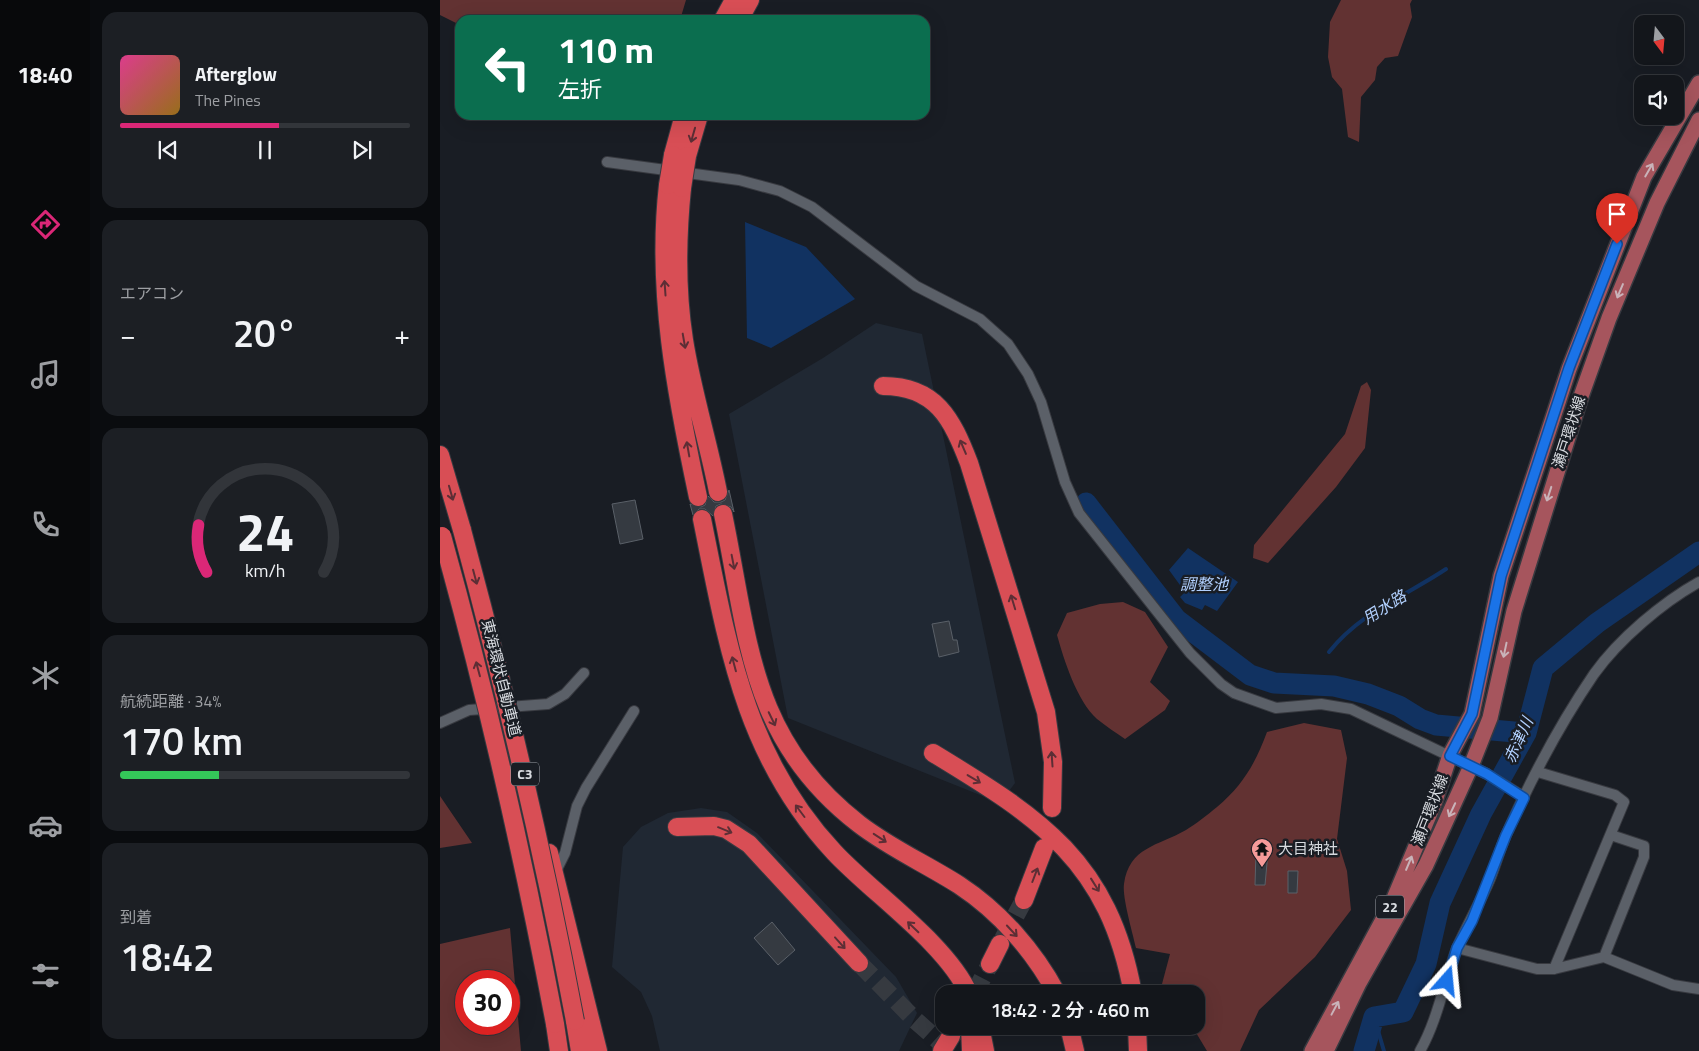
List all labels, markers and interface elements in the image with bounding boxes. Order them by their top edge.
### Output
north arrow [1634,15,1684,65]
map controls [1634,15,1684,125]
text: 110 m [558,23,654,77]
icon: left [475,35,540,100]
text: 18:40 [18,58,72,92]
text: Afterglow [195,59,277,88]
text: 左折 [558,72,602,106]
button: sound [1634,75,1684,125]
text: The Pines [195,88,261,112]
one-way arrow [687,127,697,143]
icon: previous [154,136,182,164]
icon: pause [251,136,279,164]
icon: next [348,136,376,164]
one-way arrow [1644,163,1654,177]
pin [1596,193,1638,244]
icon: arrive [1603,200,1631,228]
icon: directions [28,207,63,242]
one-way arrow [660,280,669,296]
text: エアコン [120,281,184,305]
one-way arrow [1615,283,1625,298]
text: 20° [233,304,297,362]
text: − [120,313,136,356]
text: + [394,313,410,356]
one-way arrow [680,333,690,349]
icon: music [28,357,63,392]
street label: 瀬戸環状線 [1546,393,1591,471]
one-way arrow [958,440,967,456]
one-way arrow [683,441,693,457]
one-way arrow [447,484,457,500]
one-way arrow [1544,486,1553,501]
text: 24 [236,492,294,571]
icon: phone [28,507,63,542]
one-way arrow [728,554,738,570]
text: km/h [245,557,285,584]
one-way arrow [471,569,480,585]
water label: 調整池 [1180,572,1230,596]
water label: 用水路 [1357,583,1412,630]
one-way arrow [1008,594,1018,610]
street label: 東海環状自動車道 [476,617,527,739]
one-way arrow [1500,642,1509,658]
one-way arrow [729,656,738,672]
icon: climate [28,658,63,693]
one-way arrow [473,661,482,677]
text: 航続距離 · 34% [120,689,221,713]
one-way arrow [768,711,777,726]
water label: 赤津川 [1497,711,1540,767]
text: 170 km [120,712,243,770]
one-way arrow [1048,751,1057,767]
road number: C3 [511,762,539,786]
street label: 瀬戸環状線 [1405,771,1454,849]
one-way arrow [967,774,981,784]
one-way arrow [1446,802,1456,817]
one-way arrow [795,804,805,818]
icon: car [28,808,63,843]
one-way arrow [717,826,732,835]
one-way arrow [872,833,886,843]
temple icon: 大目神社 [1250,837,1274,868]
place label: 大目神社 [1278,837,1338,860]
one-way arrow [1405,856,1414,871]
one-way arrow [1031,867,1040,883]
one-way arrow [1090,878,1100,892]
road number: 22 [1376,896,1404,919]
text: 到着 [120,905,152,929]
one-way arrow [907,921,920,933]
one-way arrow [1006,925,1018,937]
text: 18:42 [120,928,214,986]
one-way arrow [834,936,846,949]
position arrow [1420,954,1472,1006]
icon: filters [28,958,63,993]
speed limit sign: 30 [455,970,520,1035]
text: 18:42 · 2 分 · 460 m [991,995,1149,1024]
one-way arrow [1330,1000,1340,1015]

